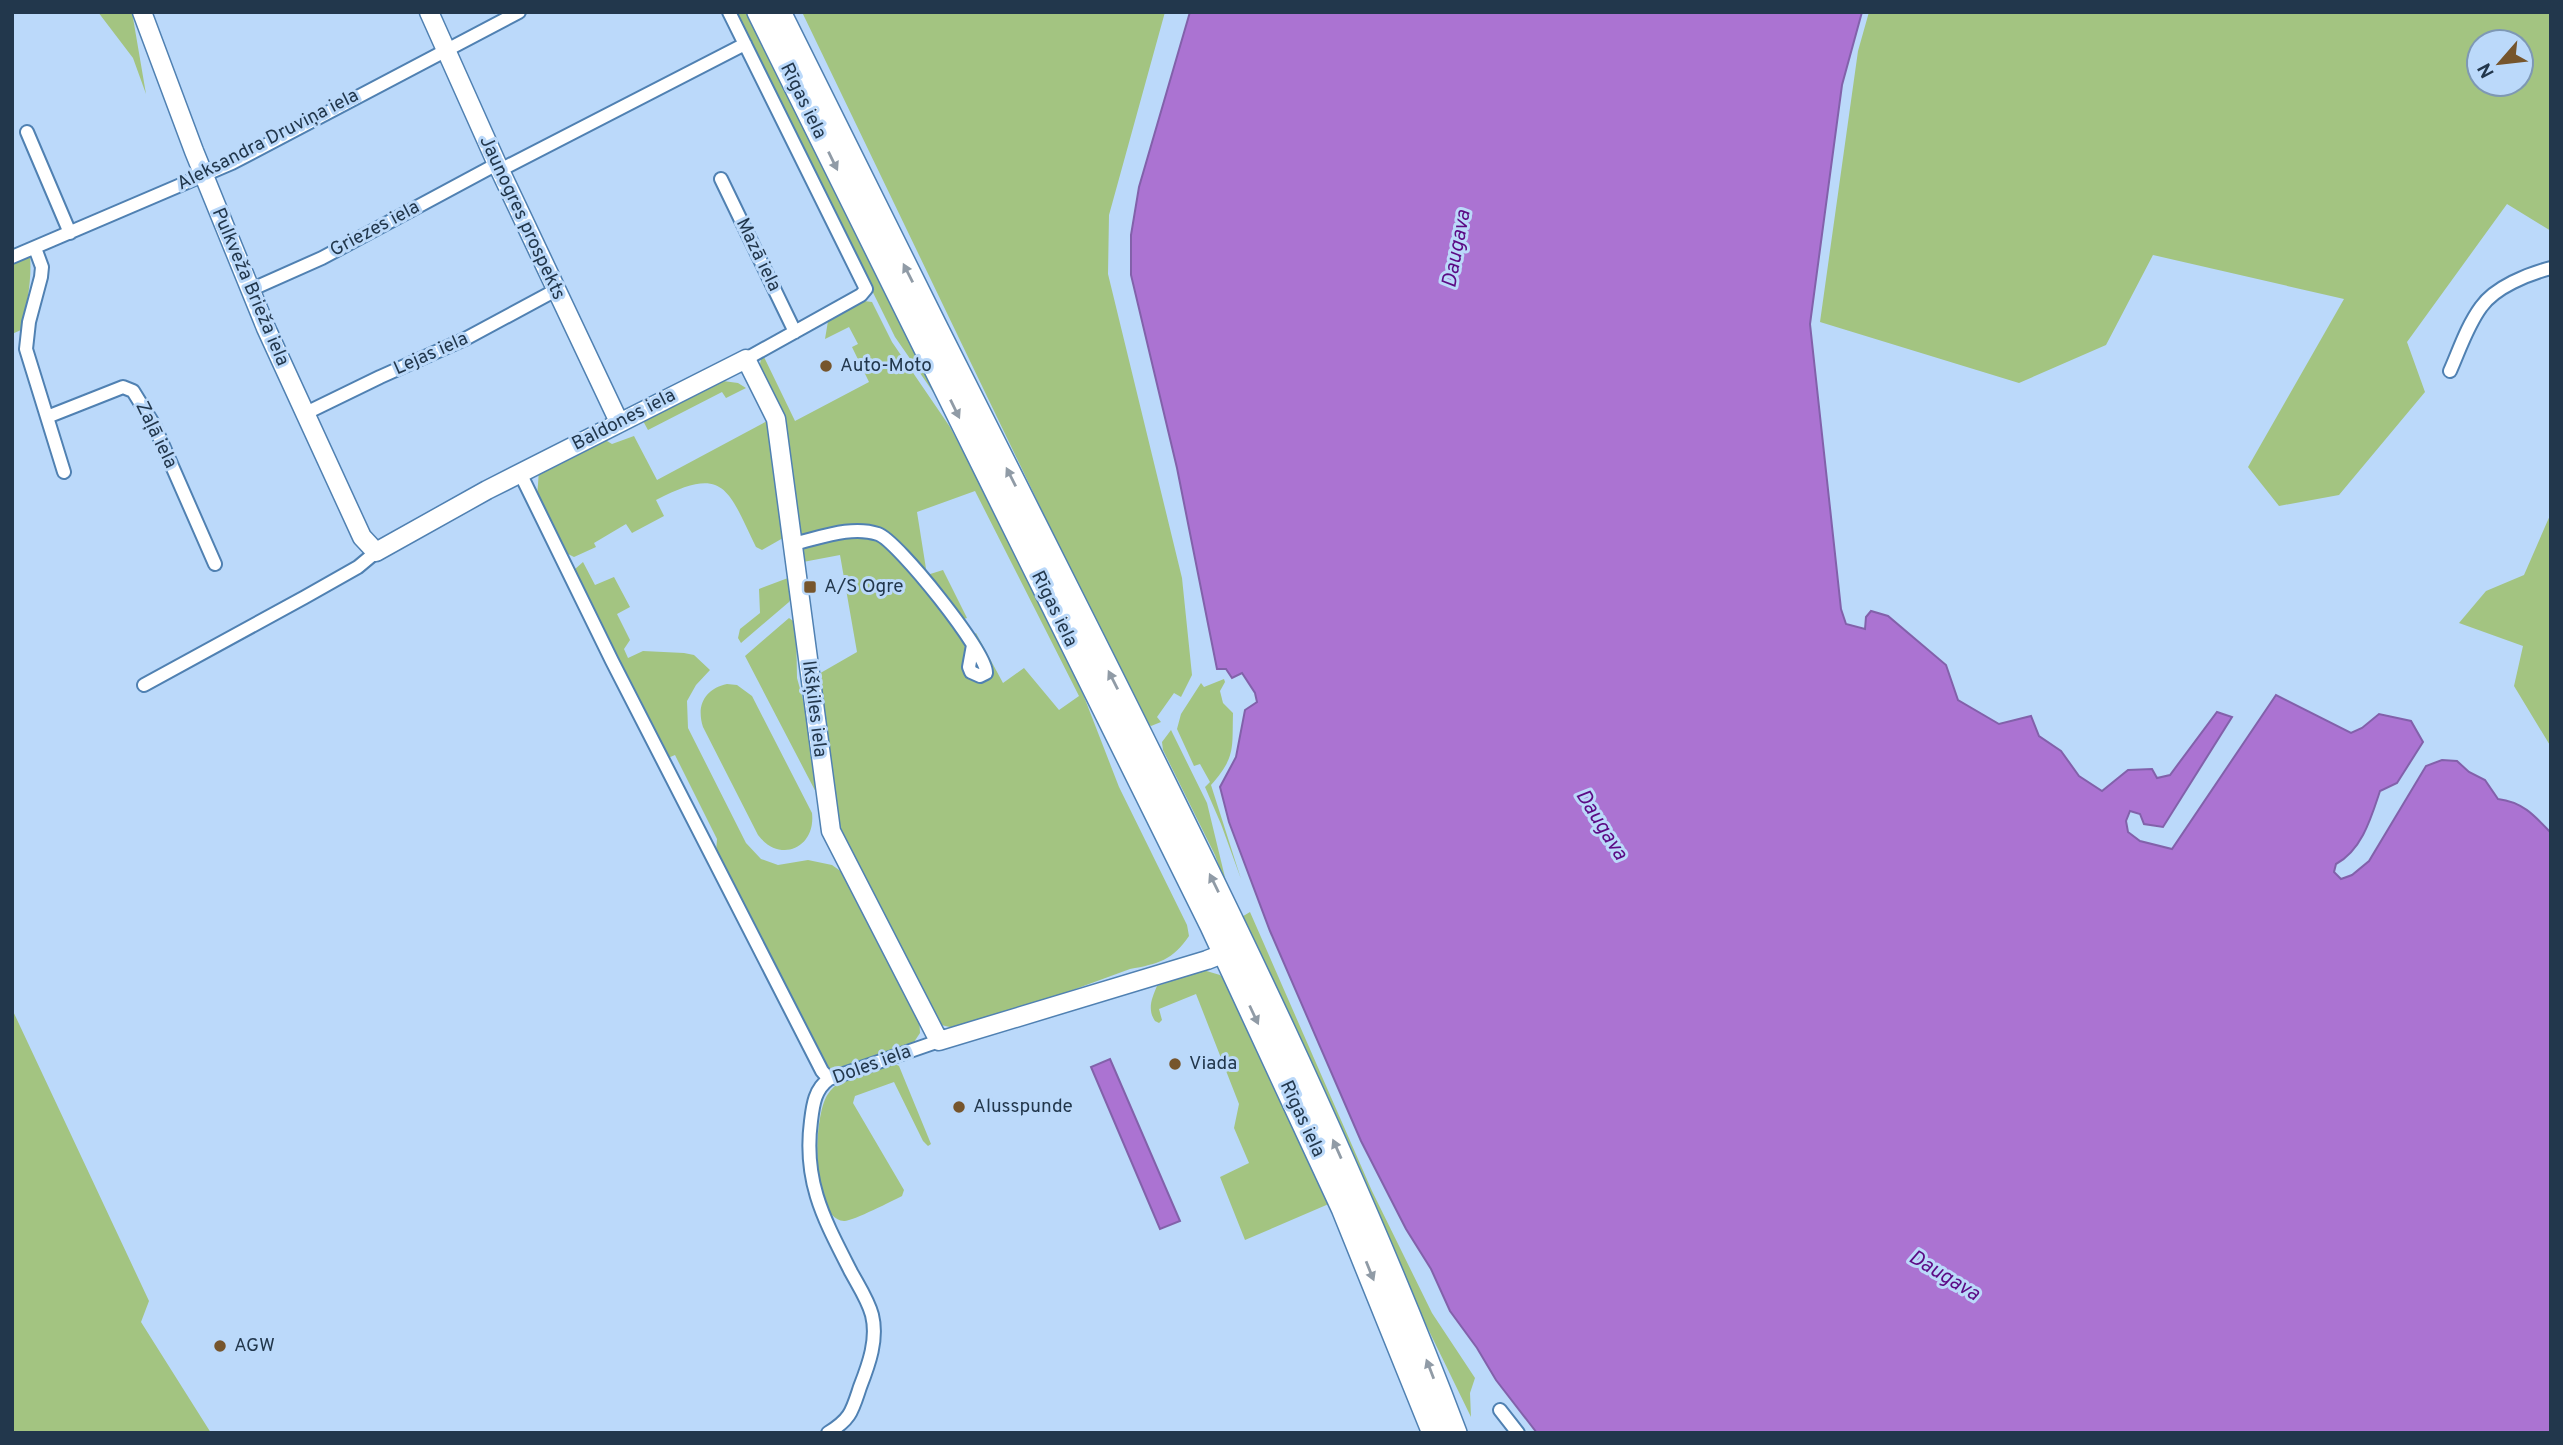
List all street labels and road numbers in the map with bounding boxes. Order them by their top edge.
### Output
street label: Rīgas iela [774,59,832,143]
street label: Aleksandra Druviņa iela [173,84,363,196]
street label: Jaunogres prospekts [473,132,571,304]
street label: Griezes iela [326,195,424,263]
street label: Pulkveža Brieža iela [206,204,294,370]
street label: Mazā iela [730,214,786,296]
street label: Lejas iela [390,327,472,381]
street label: Baldones iela [568,384,680,456]
street label: Zaļā iela [129,397,183,473]
street label: Rīgas iela [1025,567,1083,651]
street label: Ikšķiles iela [796,659,832,759]
street label: Doles iela [829,1040,915,1090]
street label: Rīgas iela [1274,1077,1330,1161]

